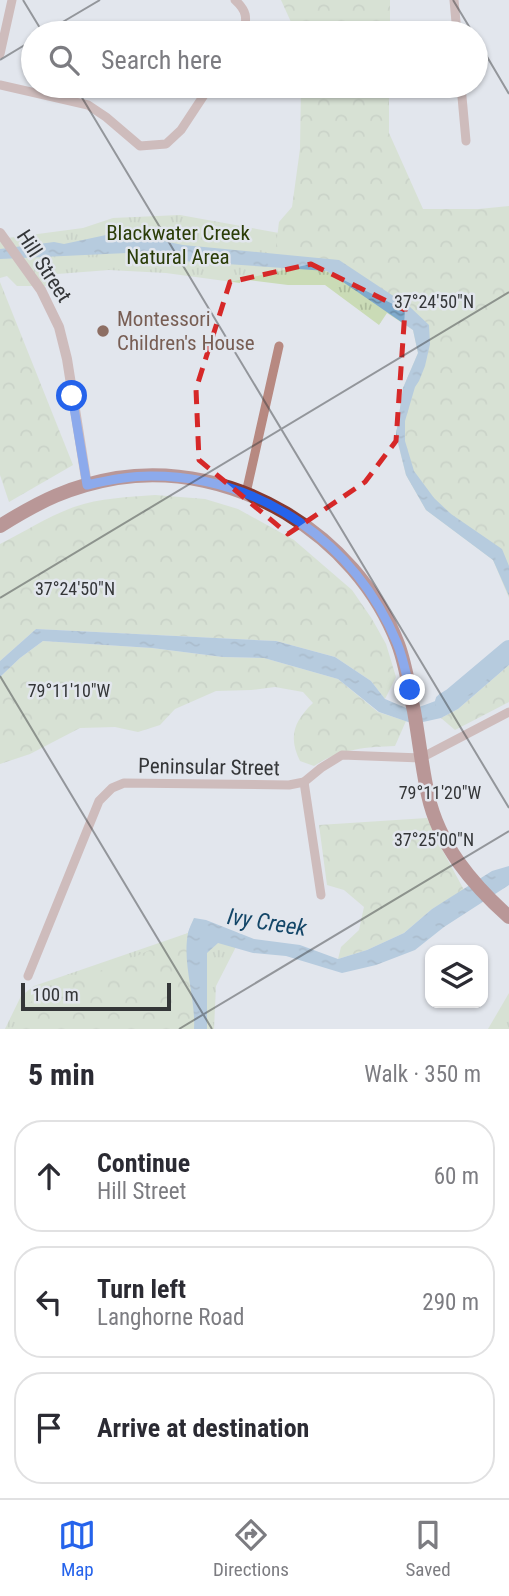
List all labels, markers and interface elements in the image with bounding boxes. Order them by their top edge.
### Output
search box [21,21,488,98]
icon: search [45,41,83,79]
text: Search here [101,45,222,75]
park label: Blackwater Creek Natural Area [106,221,250,269]
street label: Hill Street [12,225,76,307]
text: 37°24'50"N [394,291,474,312]
place label: Montessori Children's House [117,307,255,355]
marker: Montessori Children's House [95,323,111,339]
route start [56,380,87,411]
text: 37°24'50"N [35,578,115,599]
route end [394,674,425,705]
text: 79°11'10"W [28,680,111,701]
street label: Peninsular Street [138,754,280,780]
text: 79°11'20"W [399,782,482,803]
text: 37°25'00"N [394,829,474,850]
water label: Ivy Creek [225,903,309,942]
map controls [425,945,488,1008]
button: layers [425,945,488,1008]
scale bar [21,980,172,1012]
text: 100 m [32,983,79,1006]
text: 5 min [28,1057,95,1092]
text: Walk · 350 m [364,1061,481,1088]
text: Continue [97,1148,190,1178]
icon: ahead [30,1157,68,1195]
text: 60 m [434,1163,479,1190]
text: Hill Street [97,1178,186,1205]
text: Turn left [97,1274,186,1304]
icon: left [30,1283,68,1321]
text: 290 m [422,1289,479,1316]
text: Langhorne Road [97,1304,244,1331]
icon: arrive [30,1409,68,1447]
text: Arrive at destination [97,1413,309,1443]
tab: Map [58,1516,96,1581]
tab: Directions [213,1516,289,1581]
tab: Saved [405,1516,451,1581]

